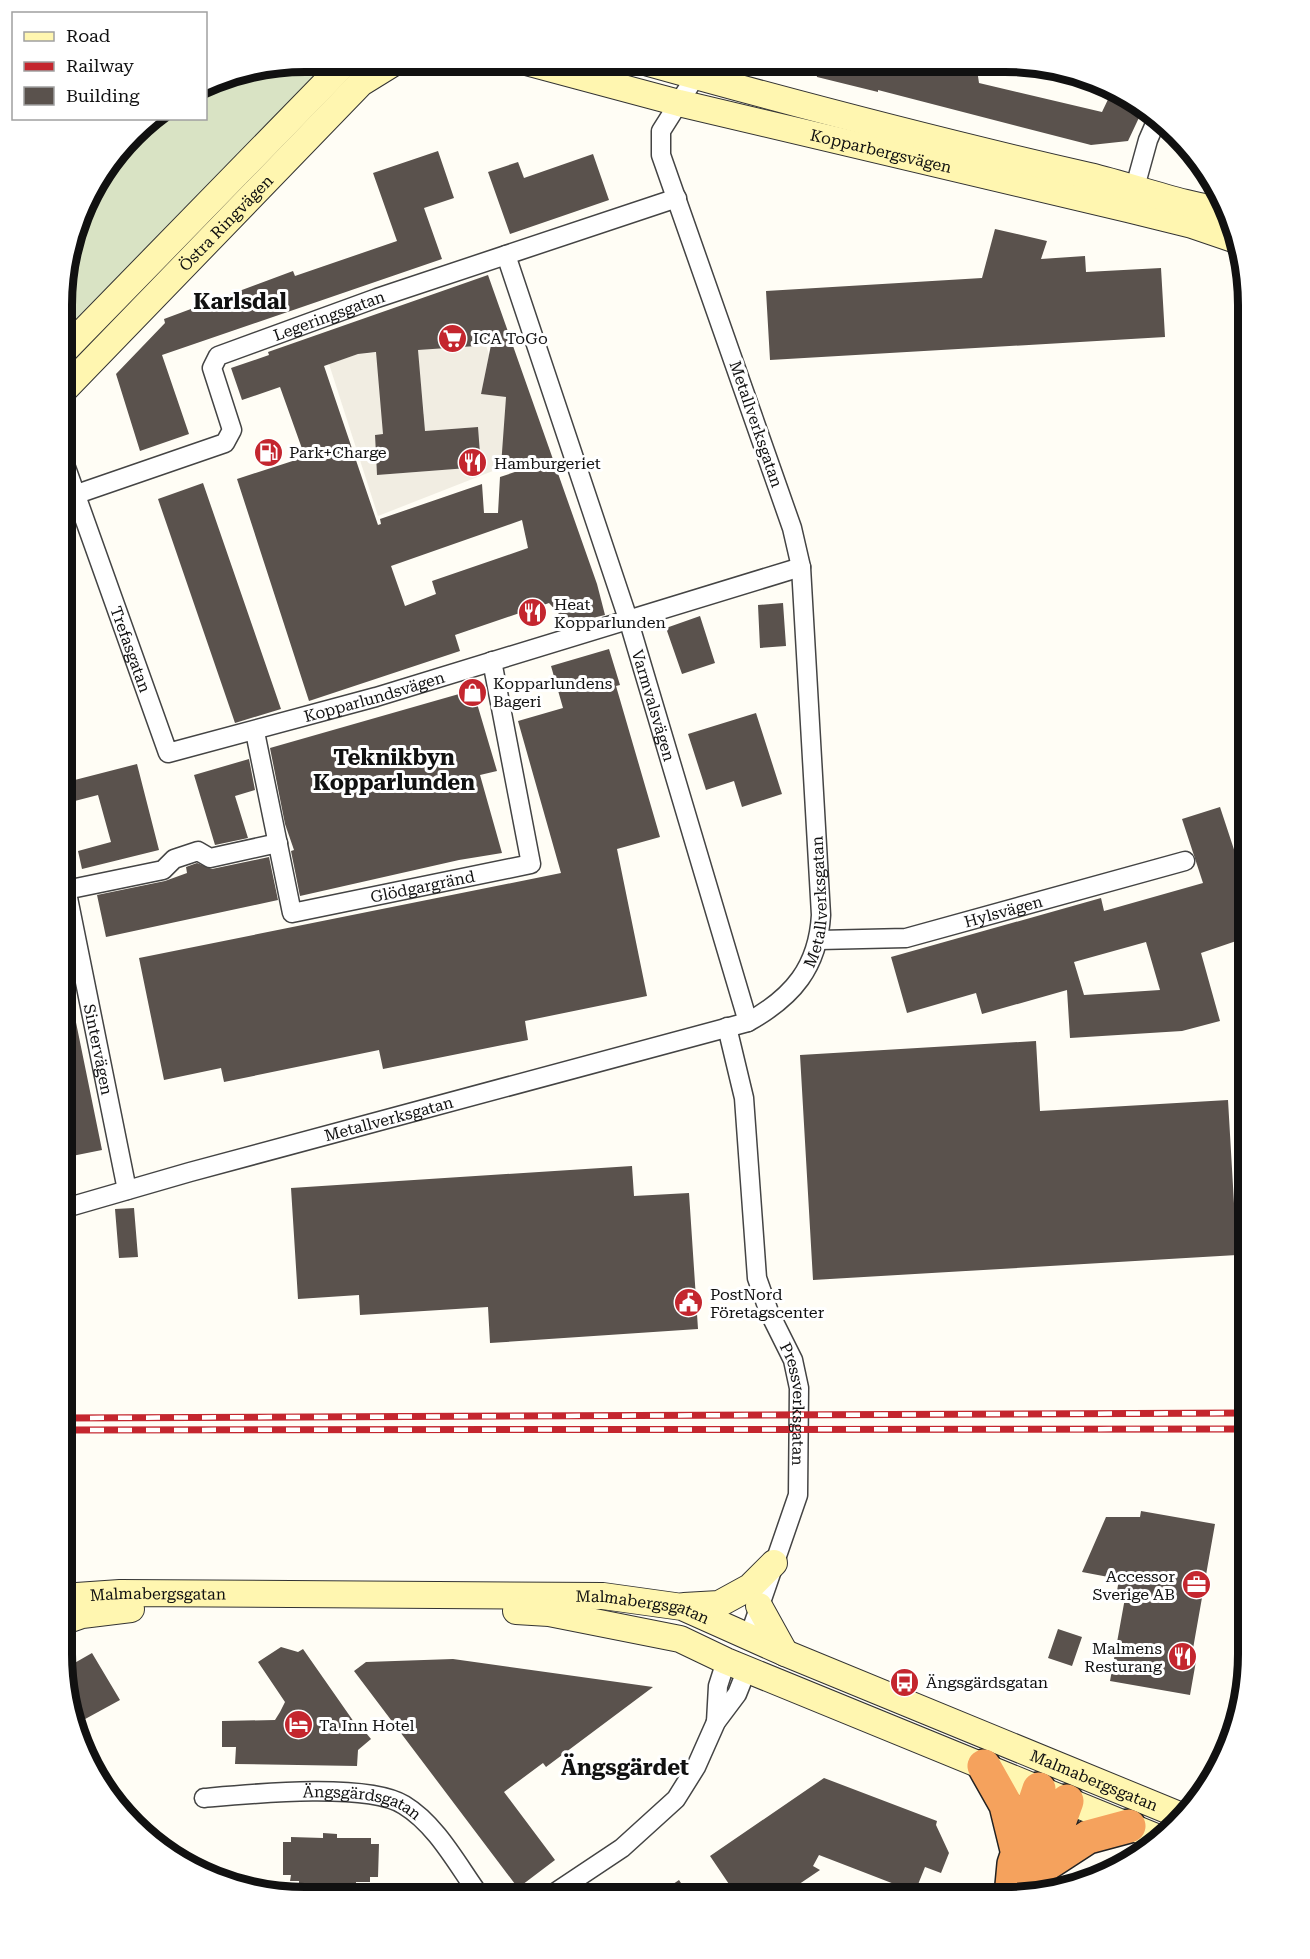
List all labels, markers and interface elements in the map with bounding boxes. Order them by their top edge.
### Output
legend [12,12,207,120]
text: Road [66,25,111,46]
text: Railway [66,55,134,76]
text: Building [66,85,140,106]
street label: Kopparbergsvägen [808,125,954,177]
street label: Östra Ringvägen [175,171,277,275]
street label: Legeringsgatan [271,287,387,345]
district label: Karlsdal [193,289,287,314]
supermarket icon: ICA ToGo [436,322,468,354]
place label: ICA ToGo [473,329,548,348]
street label: Metallverksgatan [725,358,787,490]
fuel station icon: Park+Charge [252,436,284,468]
place label: Park+Charge [289,443,387,462]
restaurant icon: Hamburgeriet [457,447,489,479]
place label: Hamburgeriet [494,454,601,473]
place label: Heat Kopparlunden [554,595,666,632]
restaurant icon: Heat Kopparlunden [517,597,549,629]
street label: Trefasgatan [107,604,155,695]
street label: Varmvalsvägen [628,647,679,763]
street label: Kopparlundsvägen [302,667,447,726]
place label: Kopparlundens Bageri [493,674,613,711]
shop icon: Kopparlundens Bageri [456,676,488,708]
district label: Teknikbyn Kopparlunden [313,745,475,795]
street label: Metallverksgatan [799,836,831,971]
street label: Glödgargränd [369,866,476,906]
street label: Hylsvägen [962,891,1045,931]
street label: Sintervägen [80,1002,117,1097]
street label: Metallverksgatan [322,1092,455,1145]
place label: PostNord Företagscenter [710,1285,825,1322]
public building icon: PostNord Företagscenter [673,1287,705,1319]
street label: Pressverksgatan [776,1339,809,1466]
place label: Accessor Sverige AB [1092,1567,1175,1604]
office icon: Accessor Sverige AB [1180,1569,1212,1601]
street label: Malmabergsgatan [89,1583,226,1605]
street label: Malmabergsgatan [576,1586,713,1628]
place label: Malmens Resturang [1084,1639,1163,1676]
restaurant icon: Malmens Resturang [1167,1641,1199,1673]
bus stop icon: Ängsgärdsgatan [889,1666,921,1698]
place label: Ängsgärdsgatan [926,1673,1048,1692]
hotel icon: Ta Inn Hotel [282,1709,314,1741]
place label: Ta Inn Hotel [319,1716,414,1735]
street label: Malmabergsgatan [1028,1745,1161,1815]
district label: Ängsgärdet [561,1753,689,1780]
street label: Ängsgärdsgatan [303,1782,425,1824]

